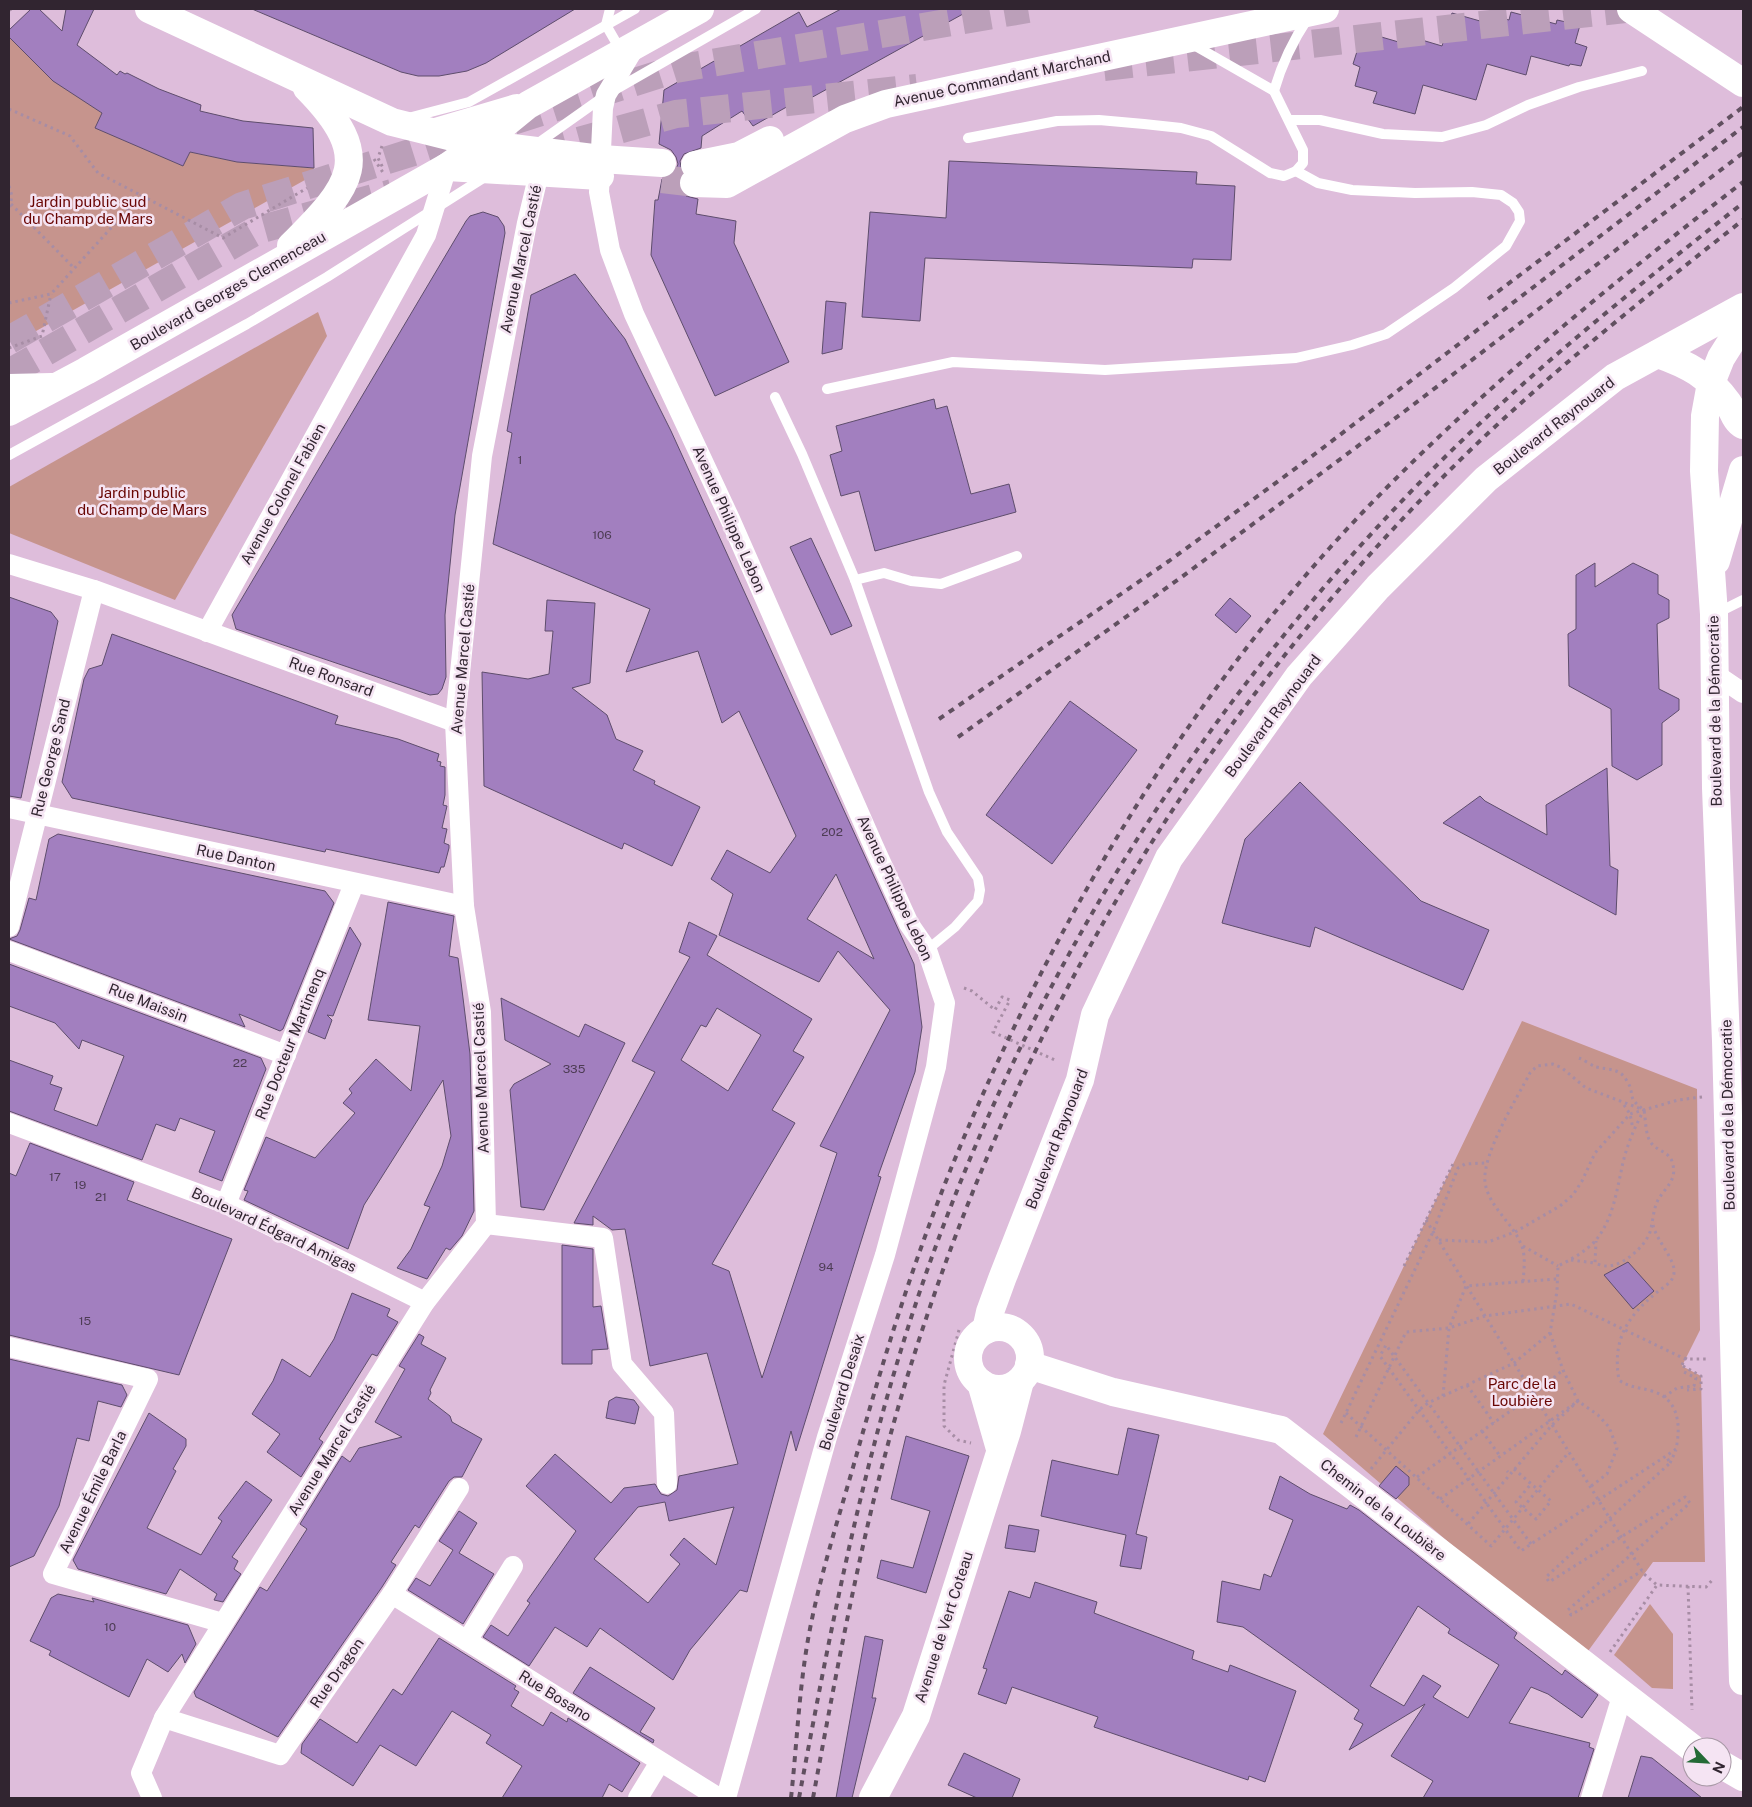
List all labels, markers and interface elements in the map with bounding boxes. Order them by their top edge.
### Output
street label: Avenue Commandant Marchand [892,47,1112,110]
street label: Avenue Marcel Castié [496,183,545,335]
park label: Jardin public sud du Champ de Mars [23,193,153,227]
street label: Boulevard Georges Clemenceau [127,227,328,354]
street label: Boulevard Raynouard [1490,373,1618,478]
street label: Avenue Colonel Fabien [237,420,328,567]
street label: Avenue Philippe Lebon [690,443,769,595]
house number: 1 [518,453,522,467]
park label: Jardin public du Champ de Mars [77,484,207,518]
house number: 106 [592,528,612,542]
street label: Avenue Marcel Castié [447,583,478,735]
street label: Boulevard de la Démocratie [1704,615,1725,807]
street label: Boulevard Raynouard [1221,651,1324,780]
street label: Rue Ronsard [287,653,376,700]
street label: Rue George Sand [28,697,73,819]
street label: Avenue Philippe Lebon [854,812,937,963]
house number: 202 [821,825,843,839]
street label: Rue Danton [195,841,277,874]
street label: Rue Docteur Martinenq [251,966,328,1122]
street label: Rue Maissin [106,980,190,1025]
street label: Avenue Marcel Castié [469,1002,492,1154]
street label: Boulevard de la Démocratie [1717,1019,1738,1211]
house number: 22 [233,1056,247,1070]
house number: 335 [563,1062,586,1076]
street label: Boulevard Raynouard [1022,1066,1091,1211]
house number: 17 [49,1170,61,1184]
house number: 19 [74,1178,86,1192]
street label: Boulevard Édgard Amigas [189,1184,359,1275]
house number: 21 [95,1190,107,1204]
house number: 94 [818,1260,834,1274]
house number: 15 [79,1314,92,1328]
street label: Boulevard Desaix [816,1332,867,1452]
park label: Parc de la Loubière [1488,1375,1556,1409]
street label: Avenue Marcel Castié [284,1381,379,1518]
street label: Avenue Émile Barla [56,1428,130,1556]
street label: Chemin de la Loubière [1317,1455,1450,1564]
street label: Avenue de Vert Coteau [911,1549,976,1705]
house number: 10 [104,1620,116,1634]
street label: Rue Dragon [306,1635,367,1711]
street label: Rue Bosano [516,1667,595,1725]
north arrow [1682,1737,1732,1787]
text: N [1709,1759,1728,1776]

